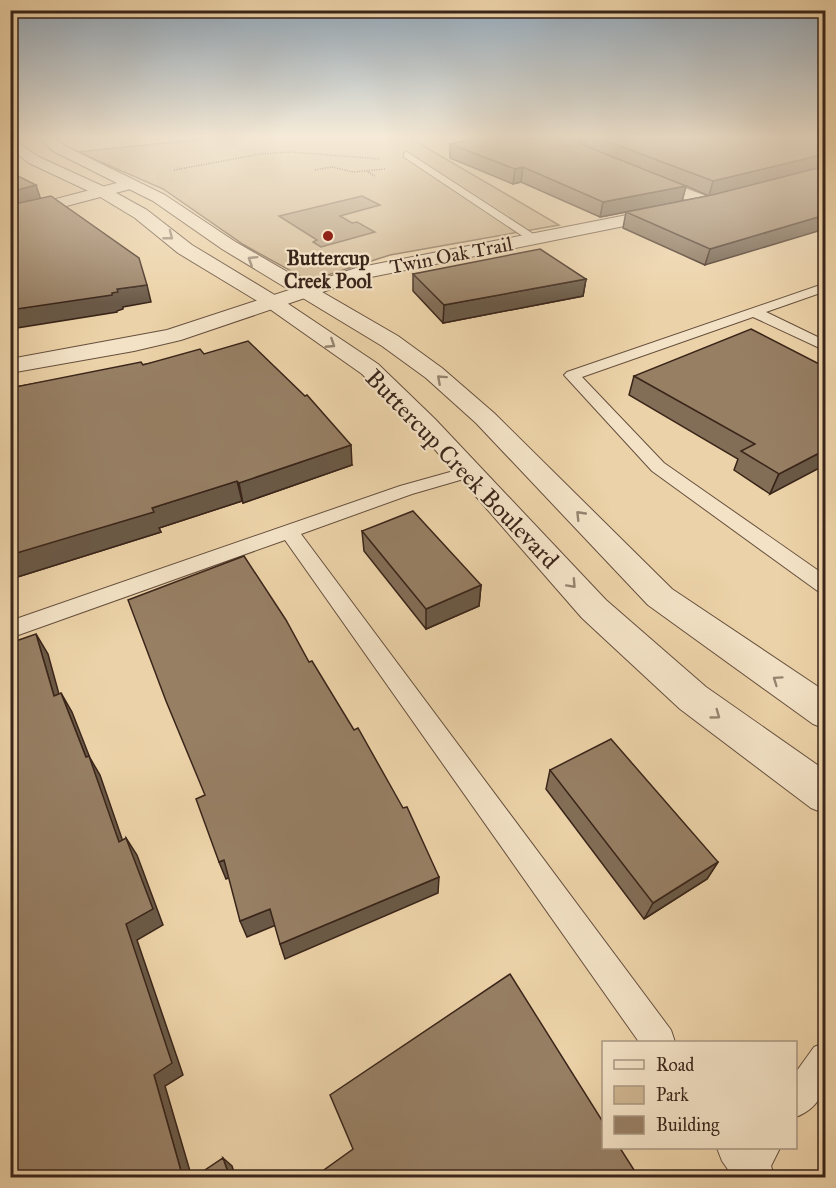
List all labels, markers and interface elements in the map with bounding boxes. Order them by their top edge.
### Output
one-way arrow [162,228,173,239]
marker: Buttercup Creek Pool [321,229,335,243]
street label: Twin Oak Trail [388,231,515,279]
place label: Buttercup Creek Pool [284,246,373,293]
one-way arrow [248,255,258,267]
one-way arrow [325,336,335,348]
street label: Buttercup Creek Boulevard [359,363,565,575]
one-way arrow [437,375,448,386]
one-way arrow [576,512,587,522]
one-way arrow [565,578,576,588]
one-way arrow [773,676,784,687]
one-way arrow [710,708,721,719]
legend [602,1041,797,1149]
text: Road [656,1054,694,1076]
text: Park [656,1084,689,1106]
text: Building [656,1114,720,1137]

